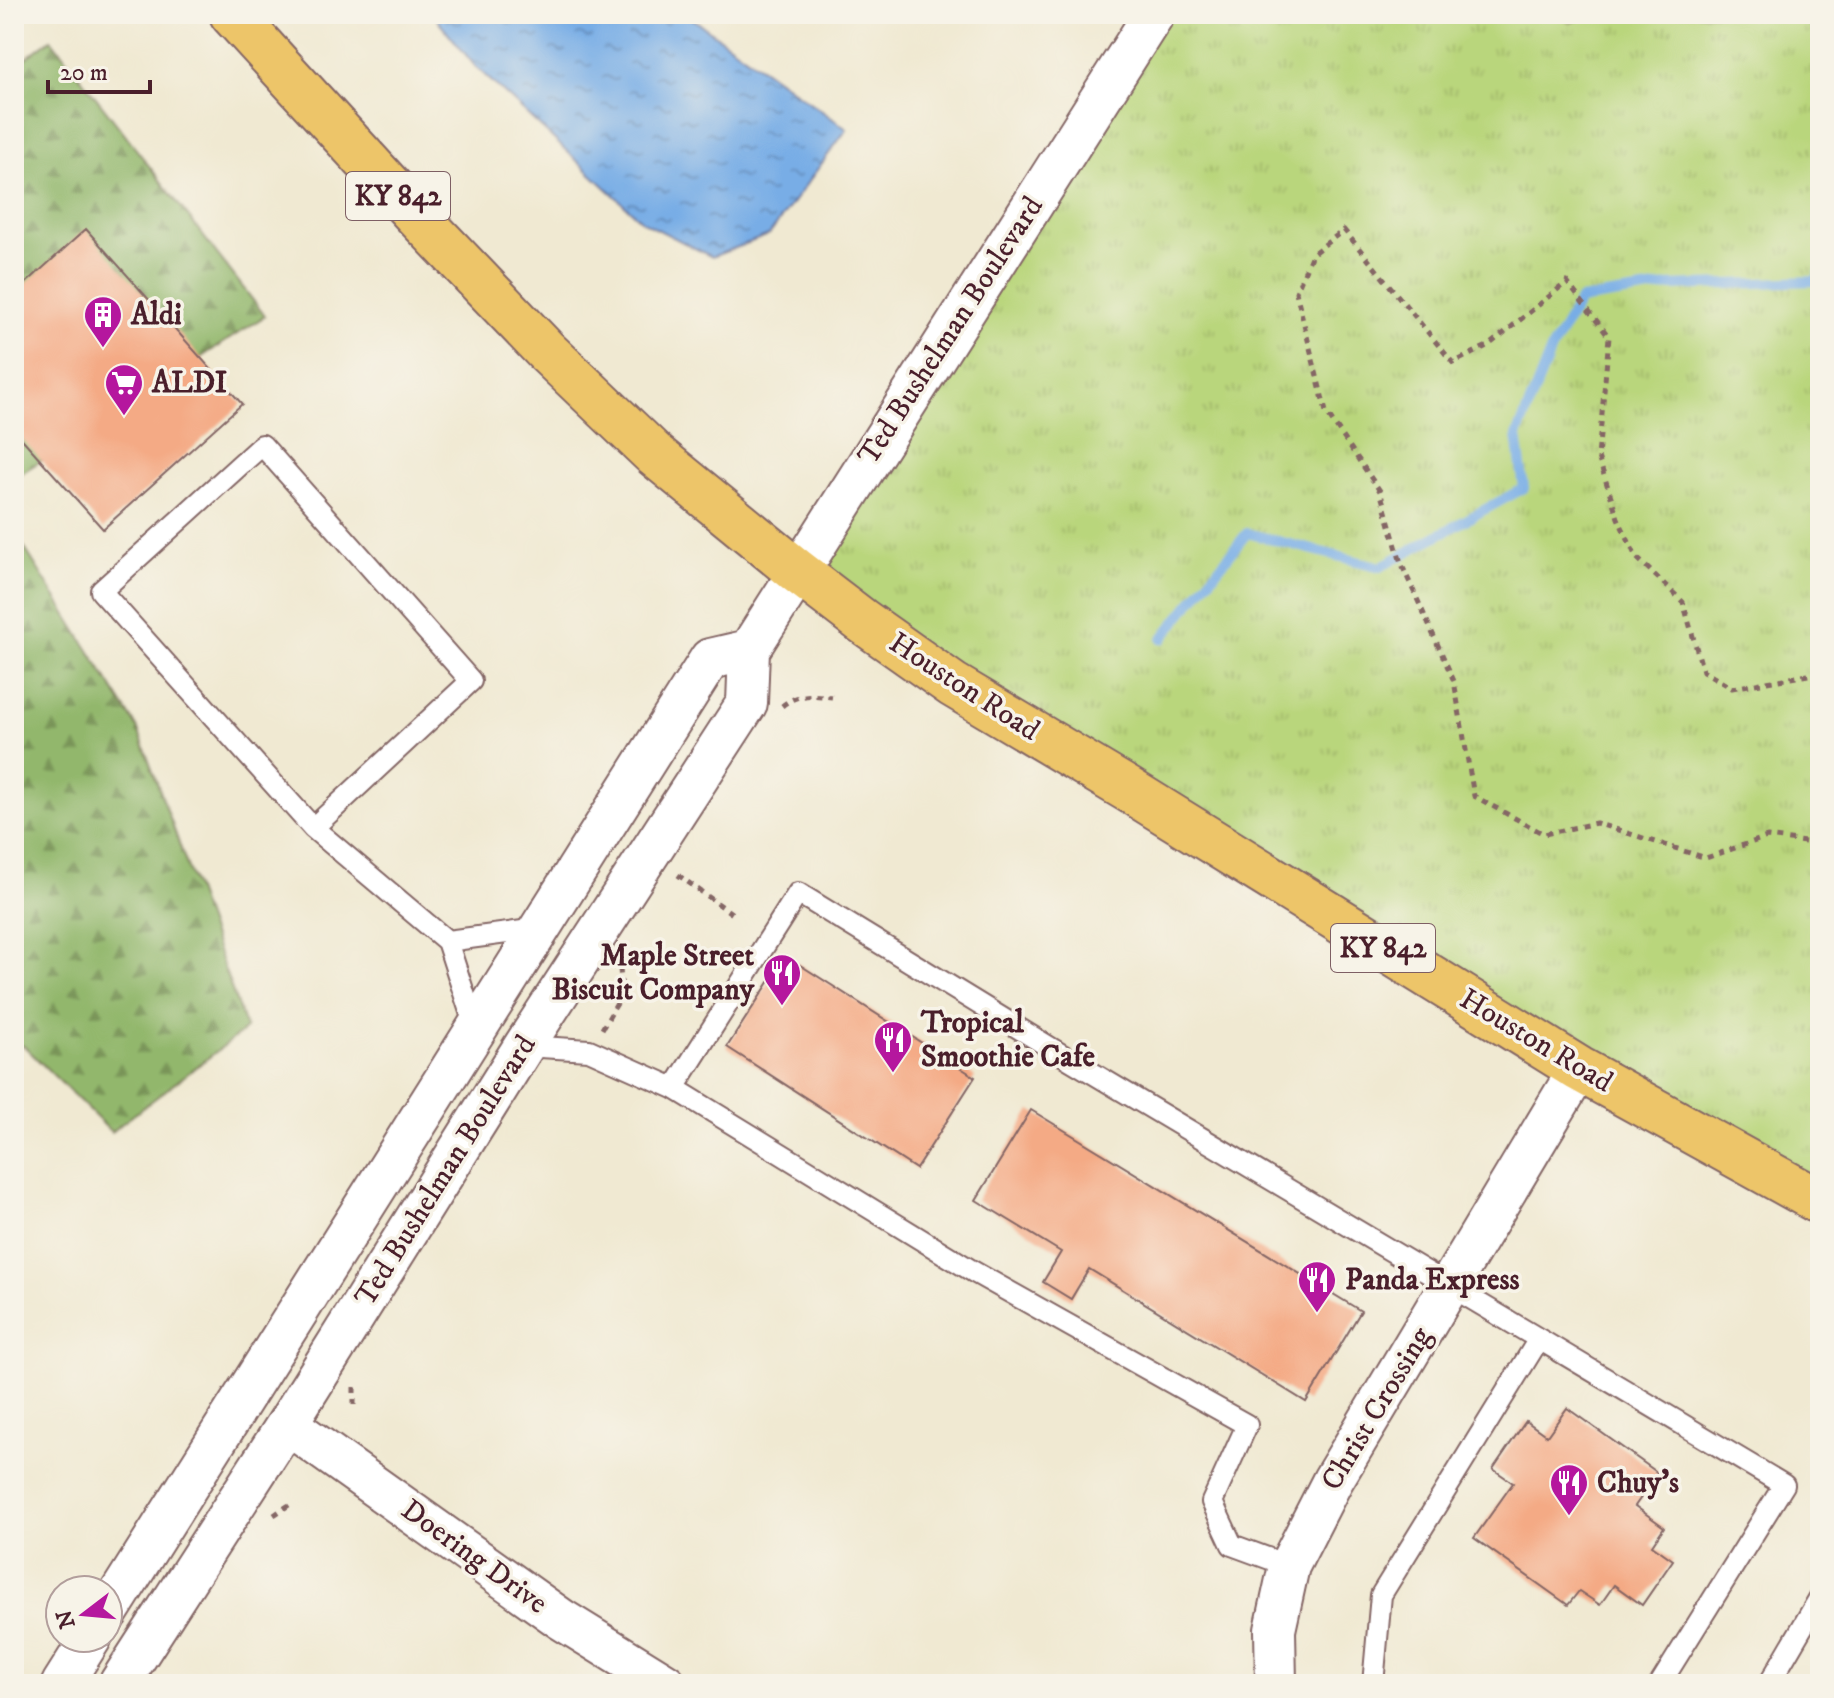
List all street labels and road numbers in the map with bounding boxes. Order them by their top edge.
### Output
road number: KY 842 [346,172,450,220]
street label: Ted Bushelman Boulevard [850,190,1052,472]
street label: Houston Road [882,625,1046,749]
road number: KY 842 [1331,924,1435,972]
street label: Houston Road [1453,981,1619,1101]
street label: Ted Bushelman Boulevard [347,1029,545,1313]
street label: Christ Crossing [1314,1320,1441,1497]
street label: Doering Drive [394,1492,554,1622]

